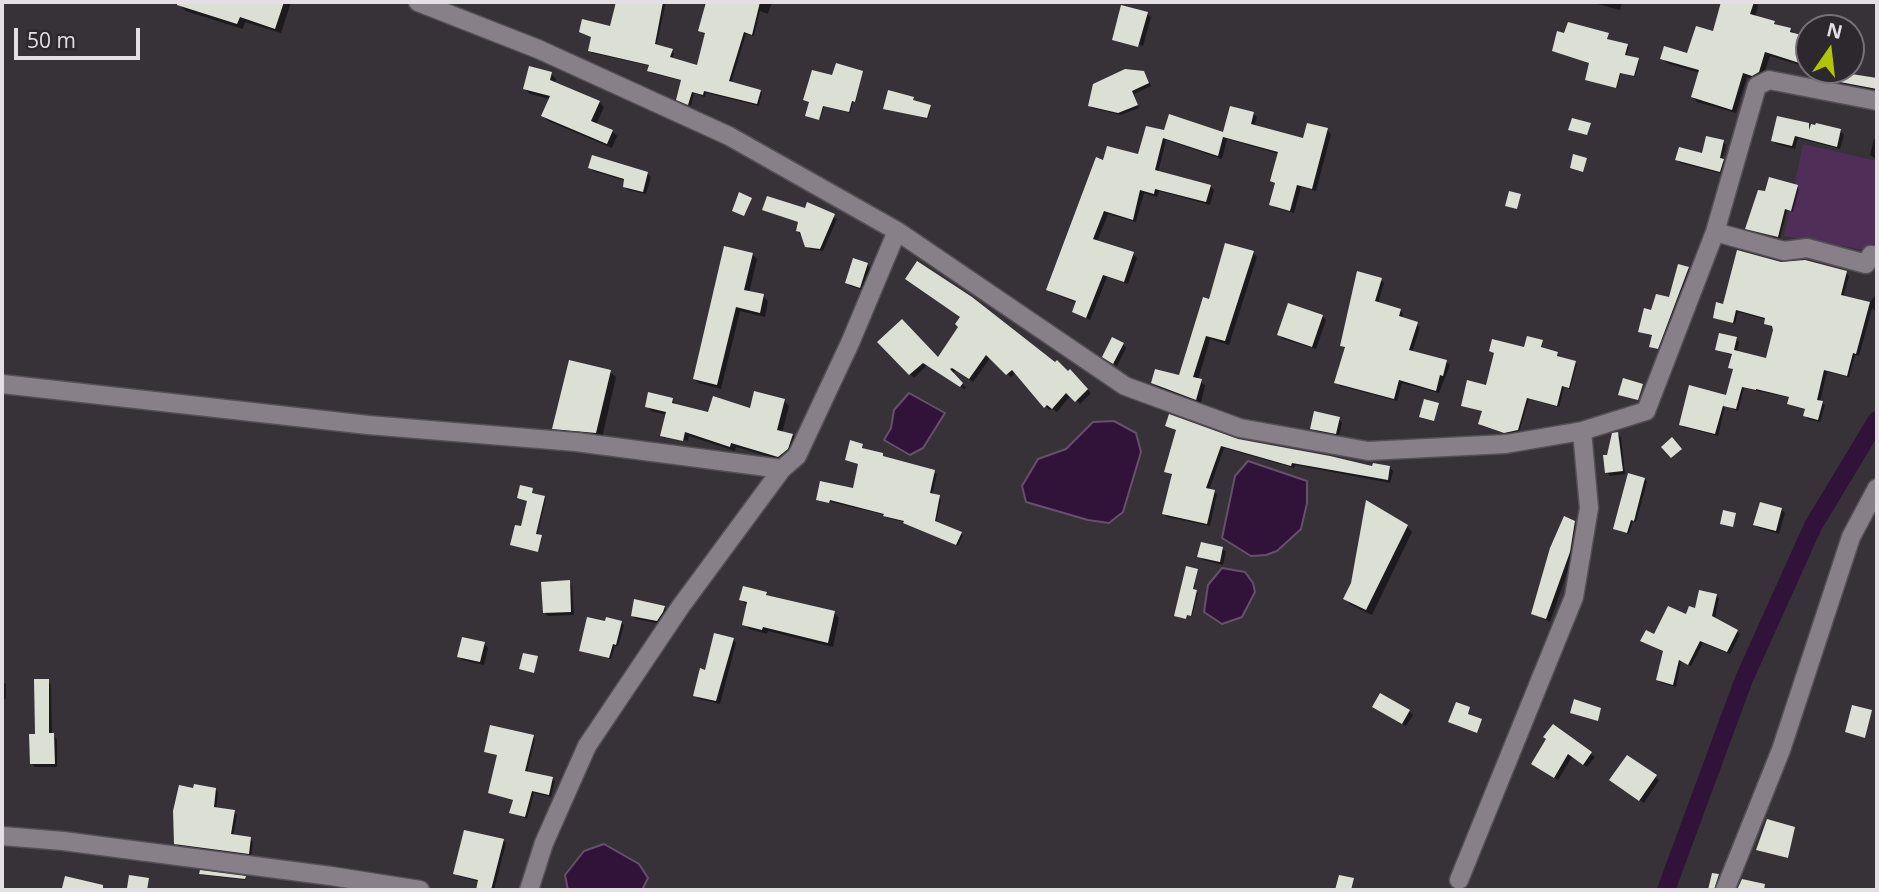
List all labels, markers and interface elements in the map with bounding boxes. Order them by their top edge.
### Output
scale bar [18,14,144,58]
north arrow [1795,14,1865,84]
text: N [1824,16,1845,45]
text: 50 m [27,26,76,54]

